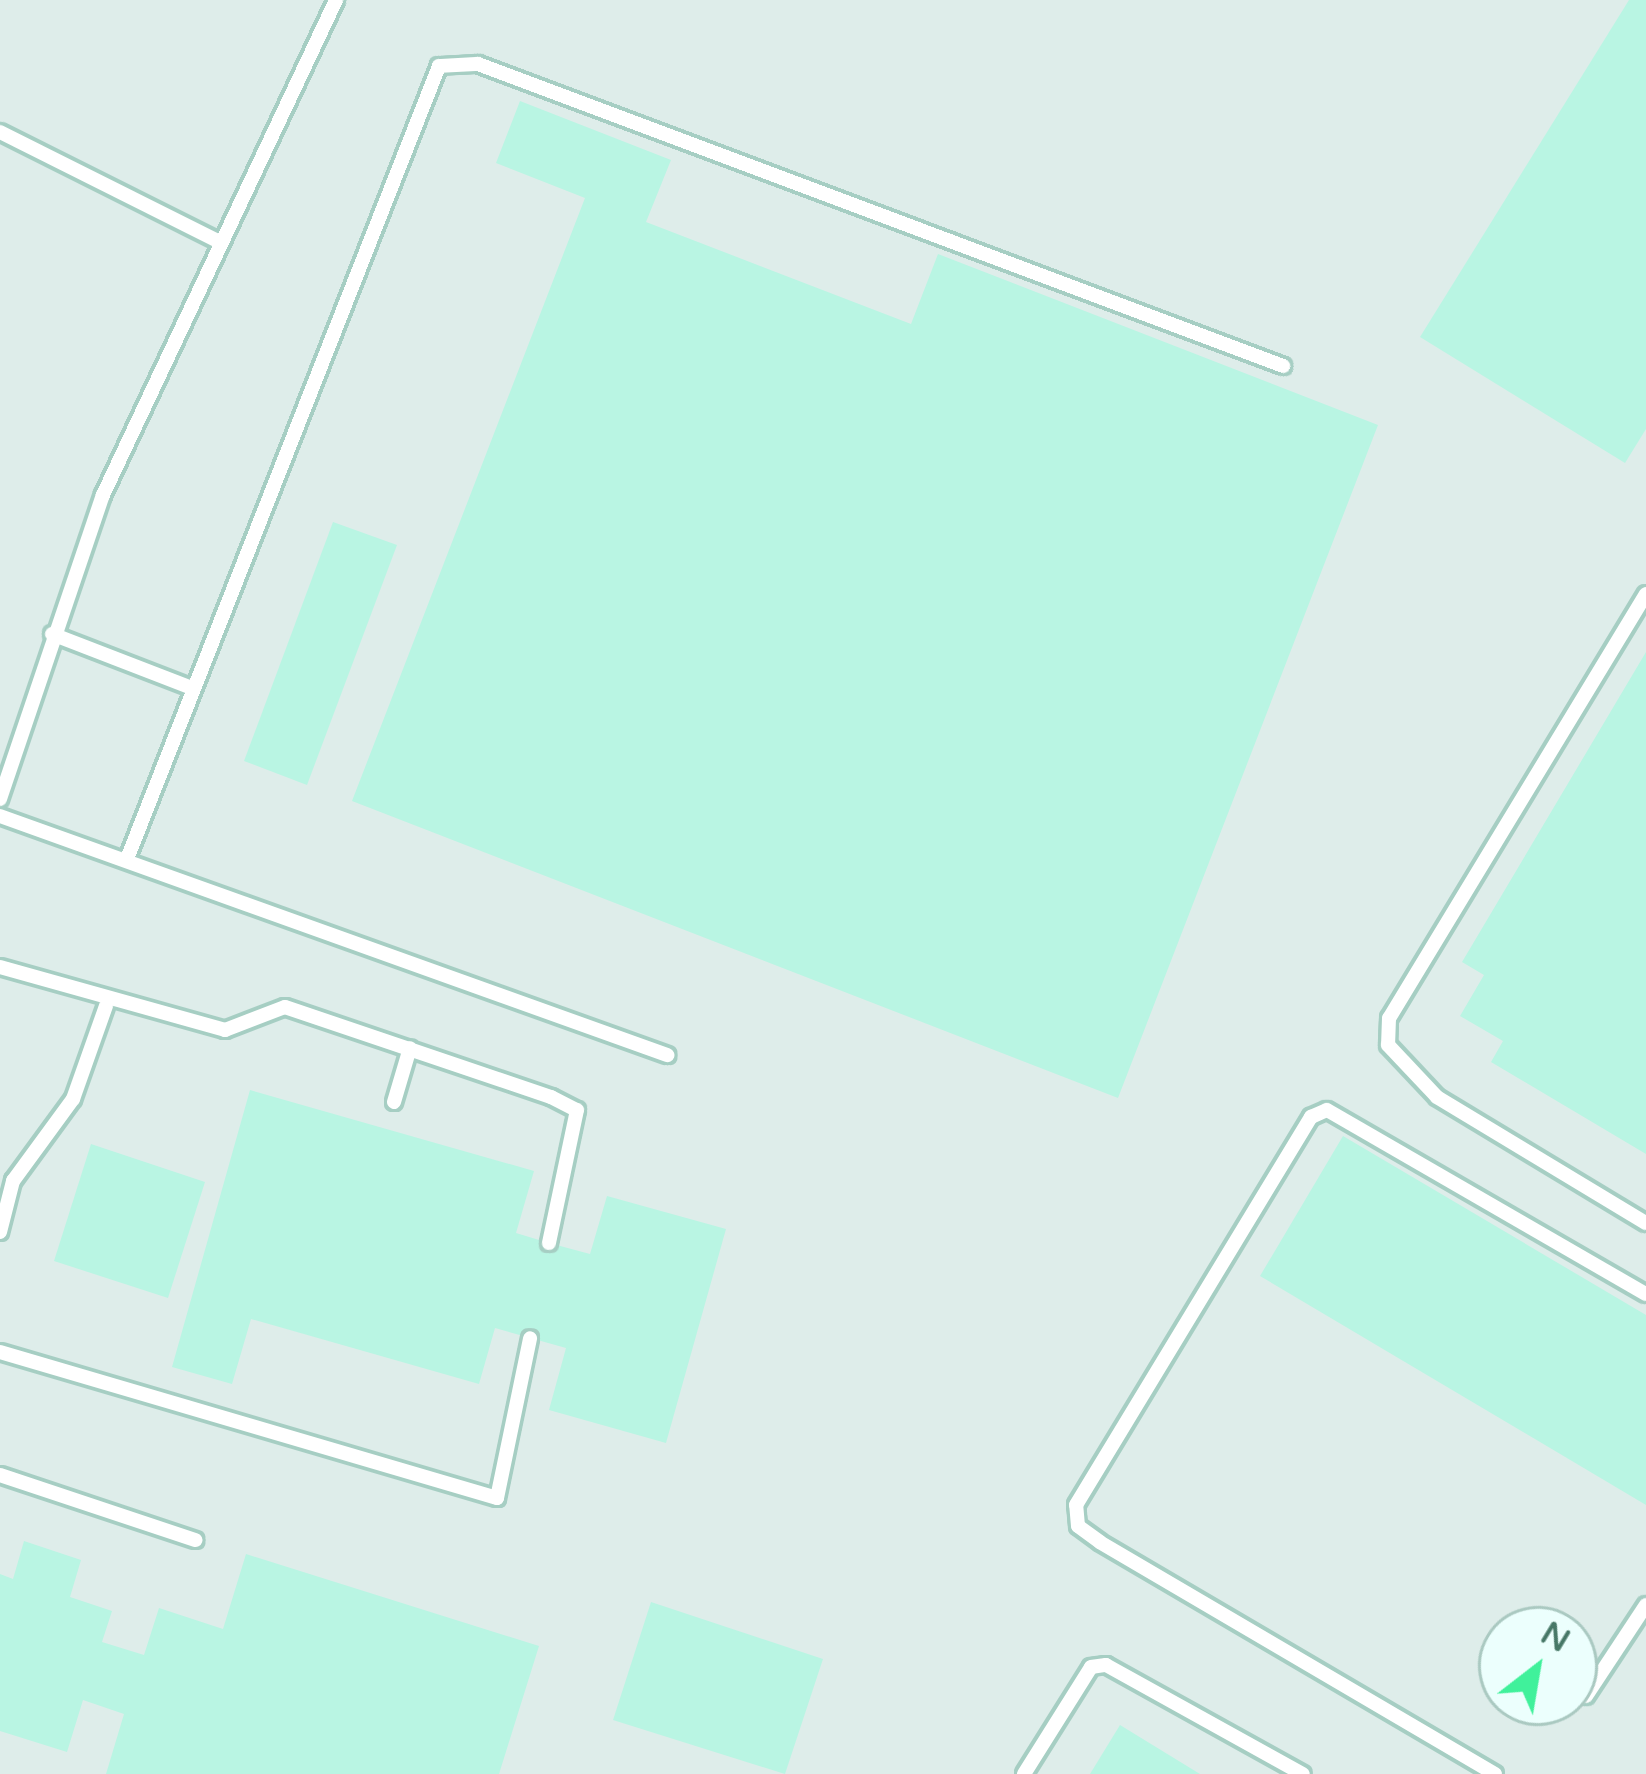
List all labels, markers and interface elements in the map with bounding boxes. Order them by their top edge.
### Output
north arrow [1478,1606,1598,1726]
text: N [1534,1614,1577,1661]

